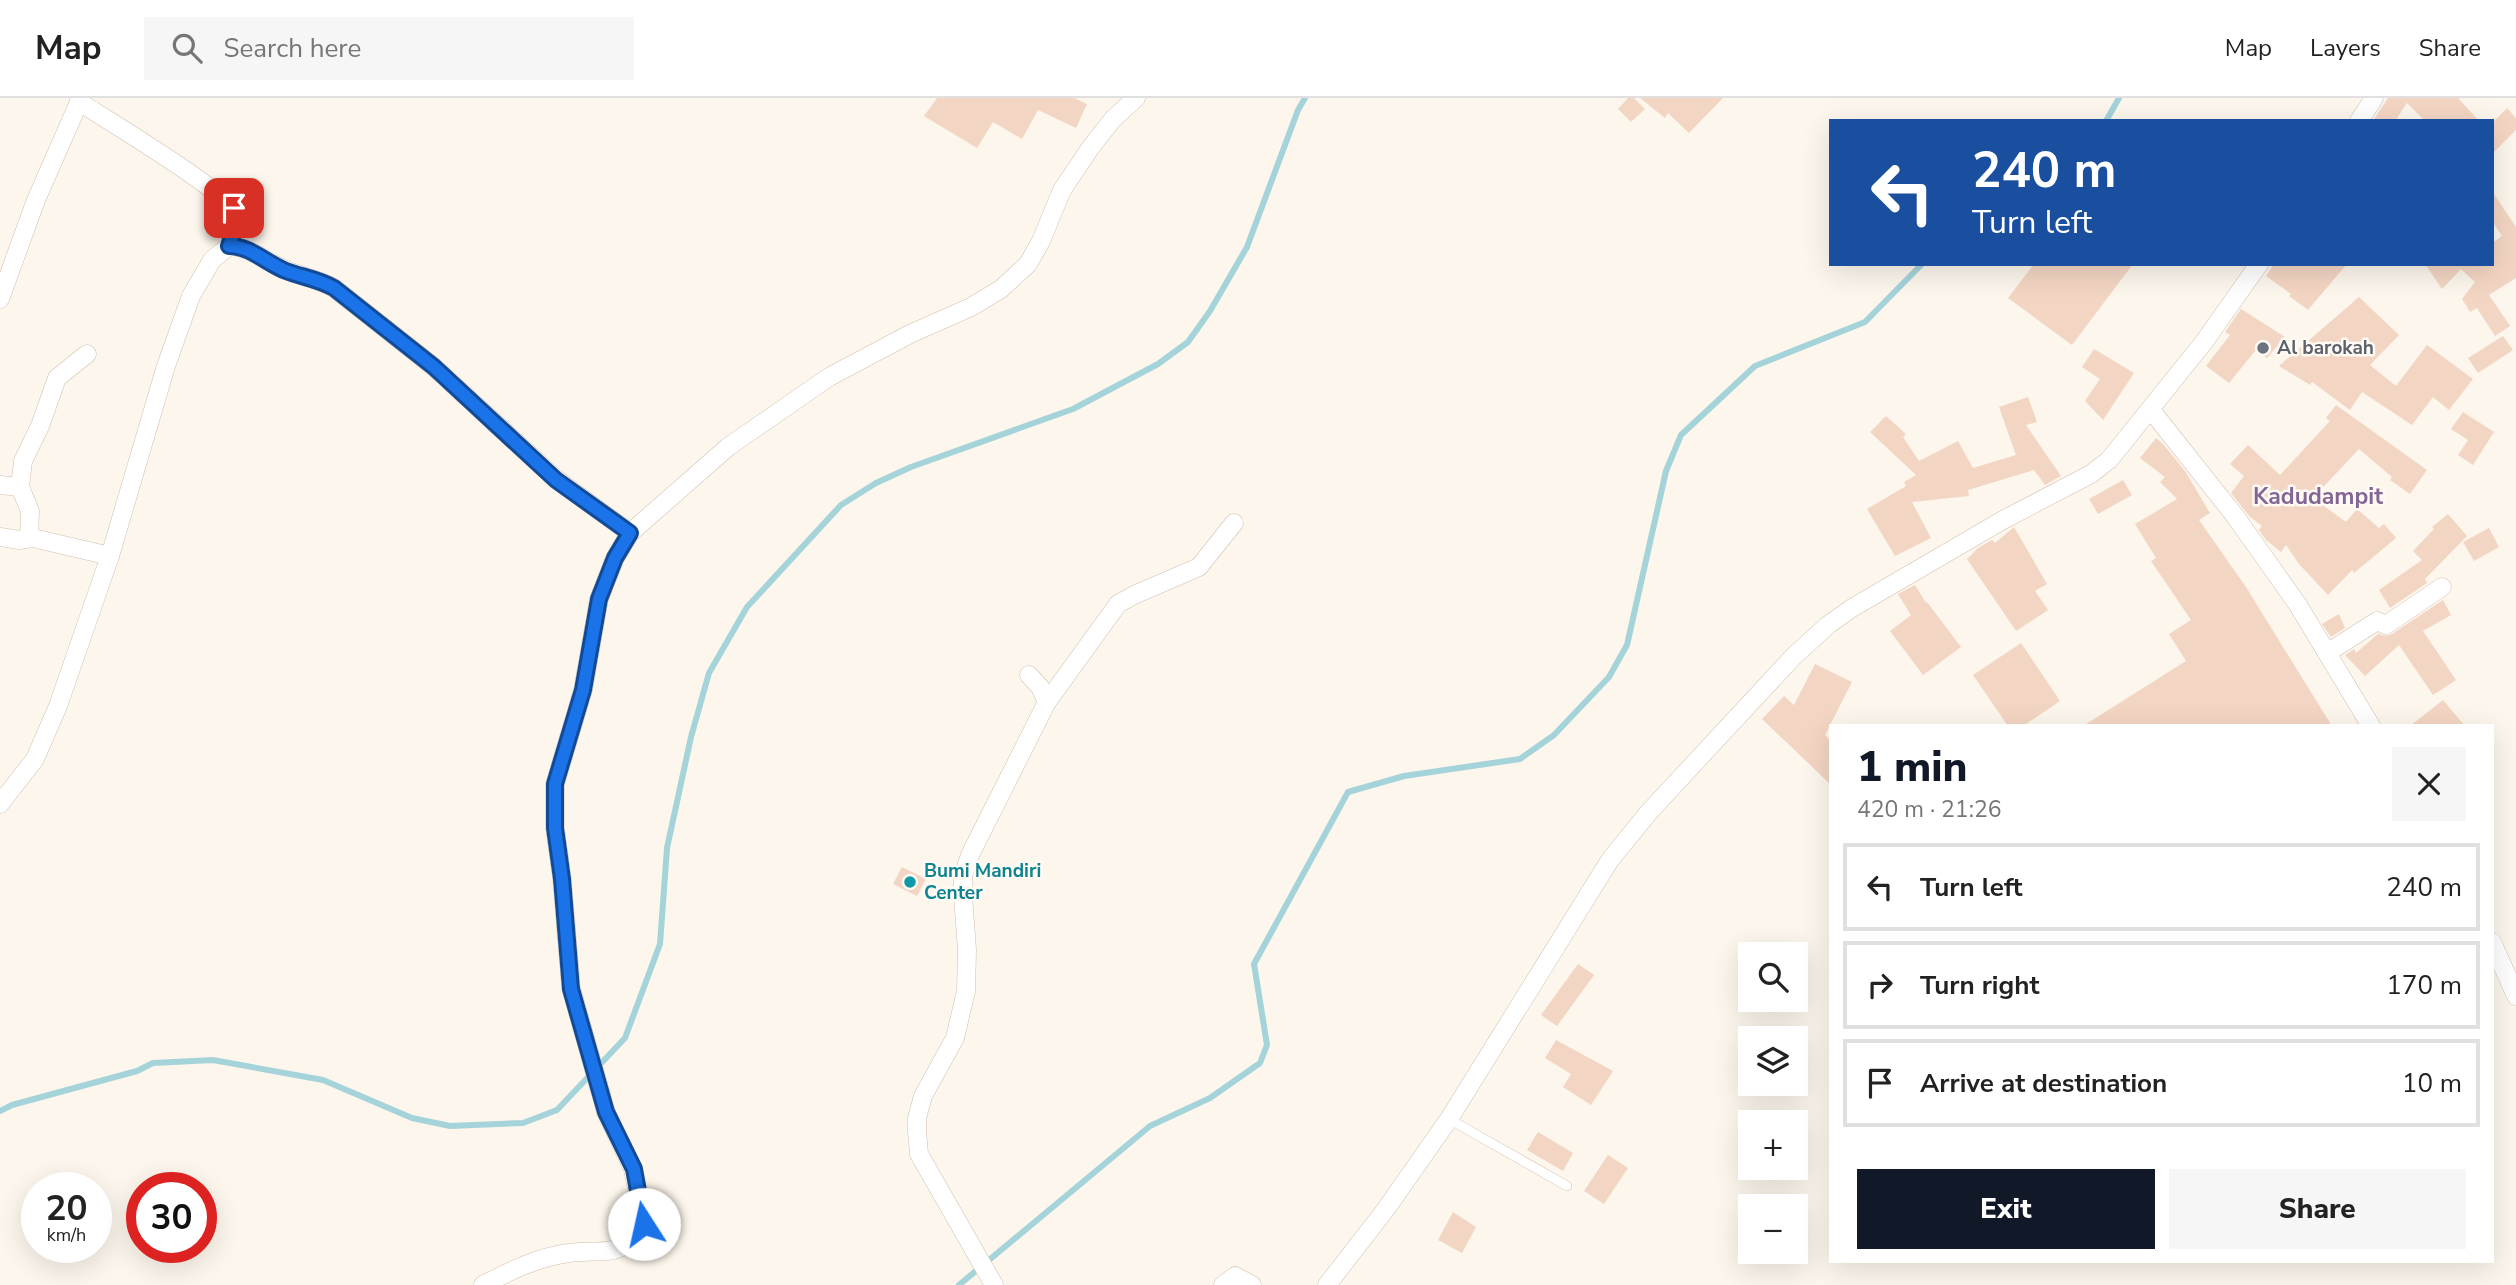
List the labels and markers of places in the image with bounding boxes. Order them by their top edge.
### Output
pin [204,178,264,238]
place label: Al barokah [2277,335,2374,361]
marker: Al barokah [2255,340,2271,356]
place label: Bumi Mandiri Center [924,858,1041,906]
marker: Bumi Mandiri Center [902,874,918,890]

